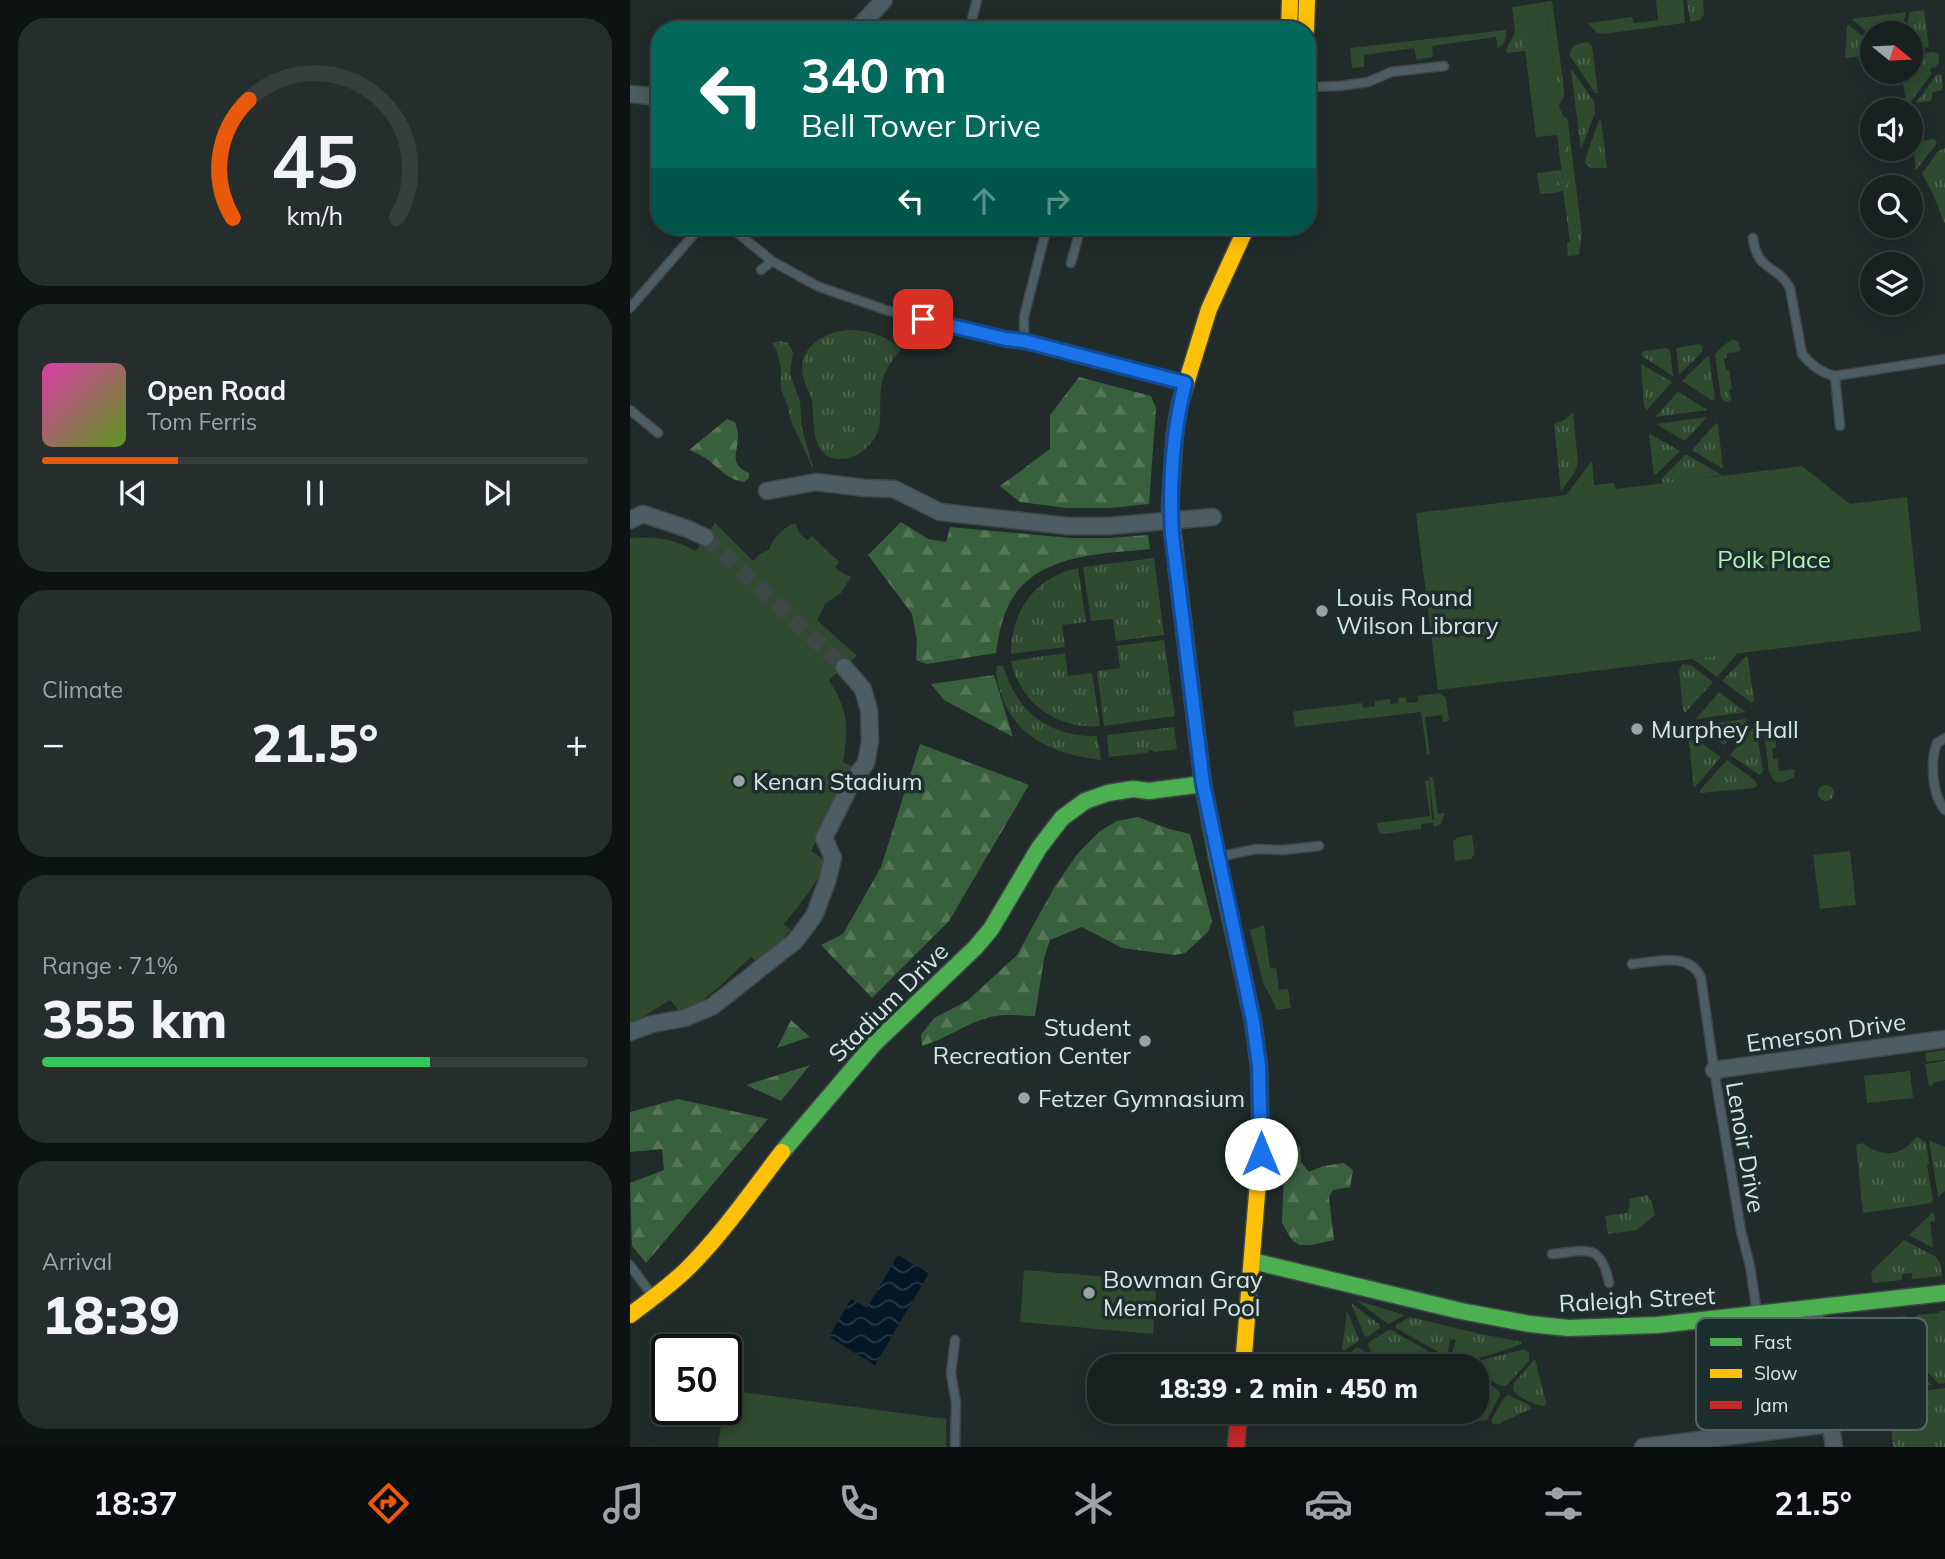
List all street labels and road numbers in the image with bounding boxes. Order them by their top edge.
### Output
street label: Stadium Drive [822,936,954,1068]
street label: Emerson Drive [1744,1006,1908,1058]
street label: Lenoir Drive [1720,1079,1772,1215]
street label: Raleigh Street [1558,1280,1716,1318]

